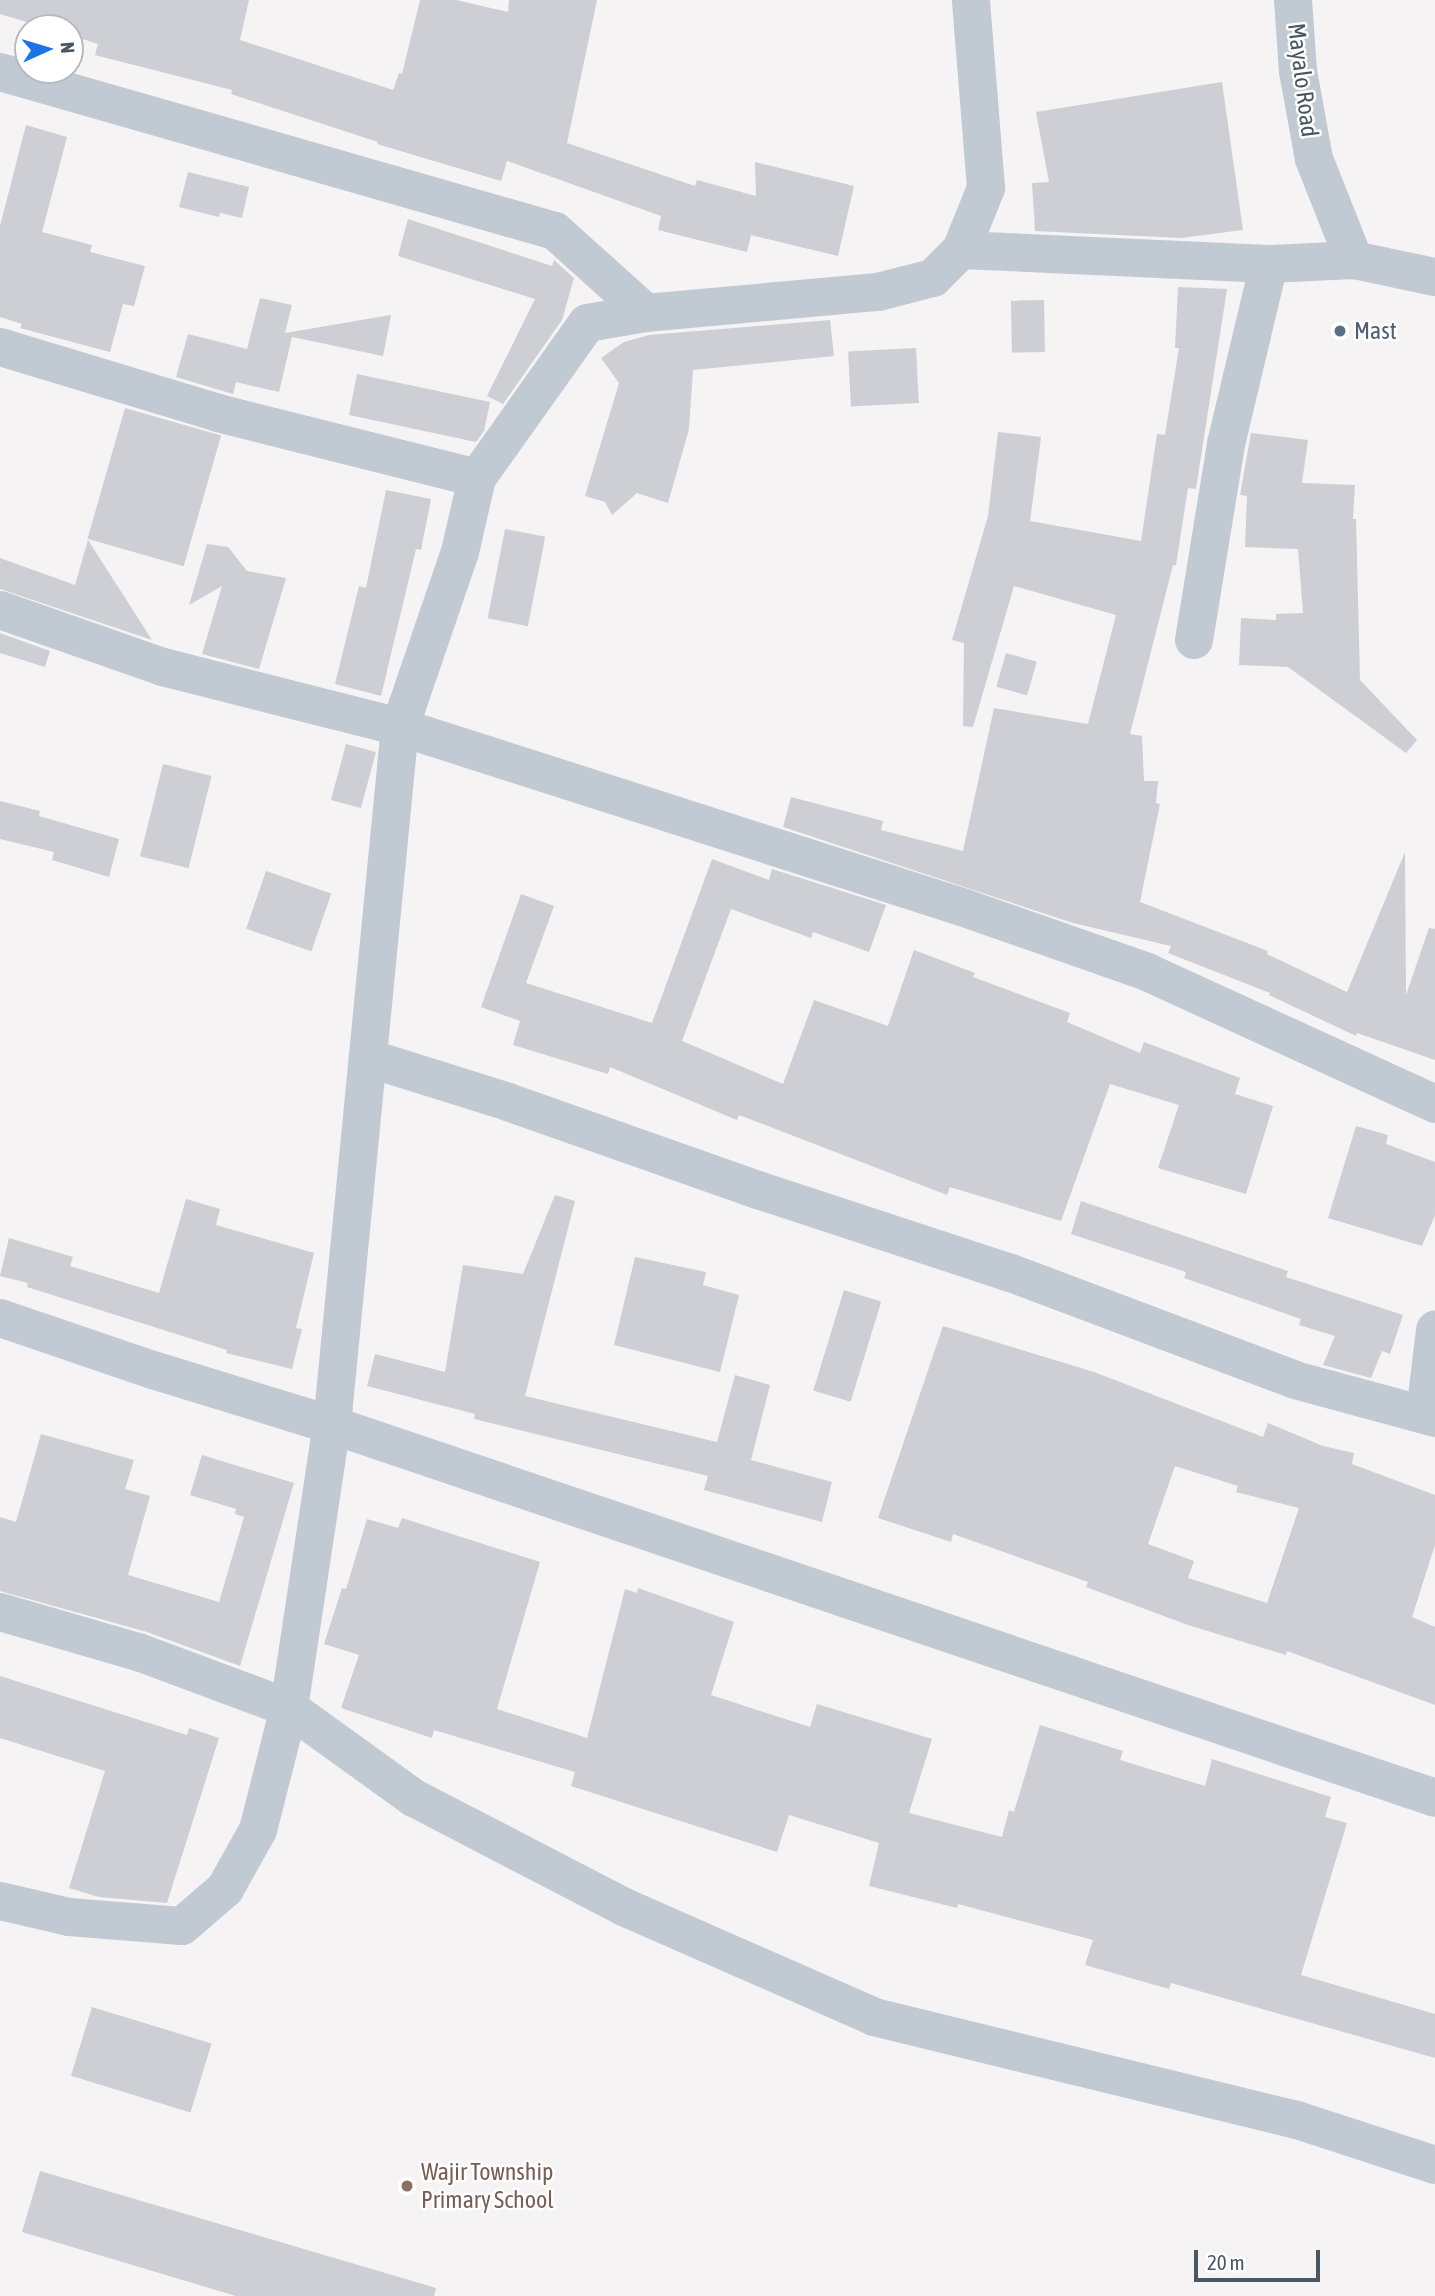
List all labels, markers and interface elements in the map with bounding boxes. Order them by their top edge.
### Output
north arrow [14,14,84,84]
street label: Mayalo Road [1282,21,1324,139]
text: N [57,41,79,54]
place label: Mast [1354,317,1397,345]
marker: Mast [1332,323,1348,339]
place label: Wajir Township Primary School [421,2158,554,2214]
marker: Wajir Township Primary School [399,2178,415,2194]
scale bar [1197,2236,1323,2280]
text: 20 m [1207,2250,1245,2274]

